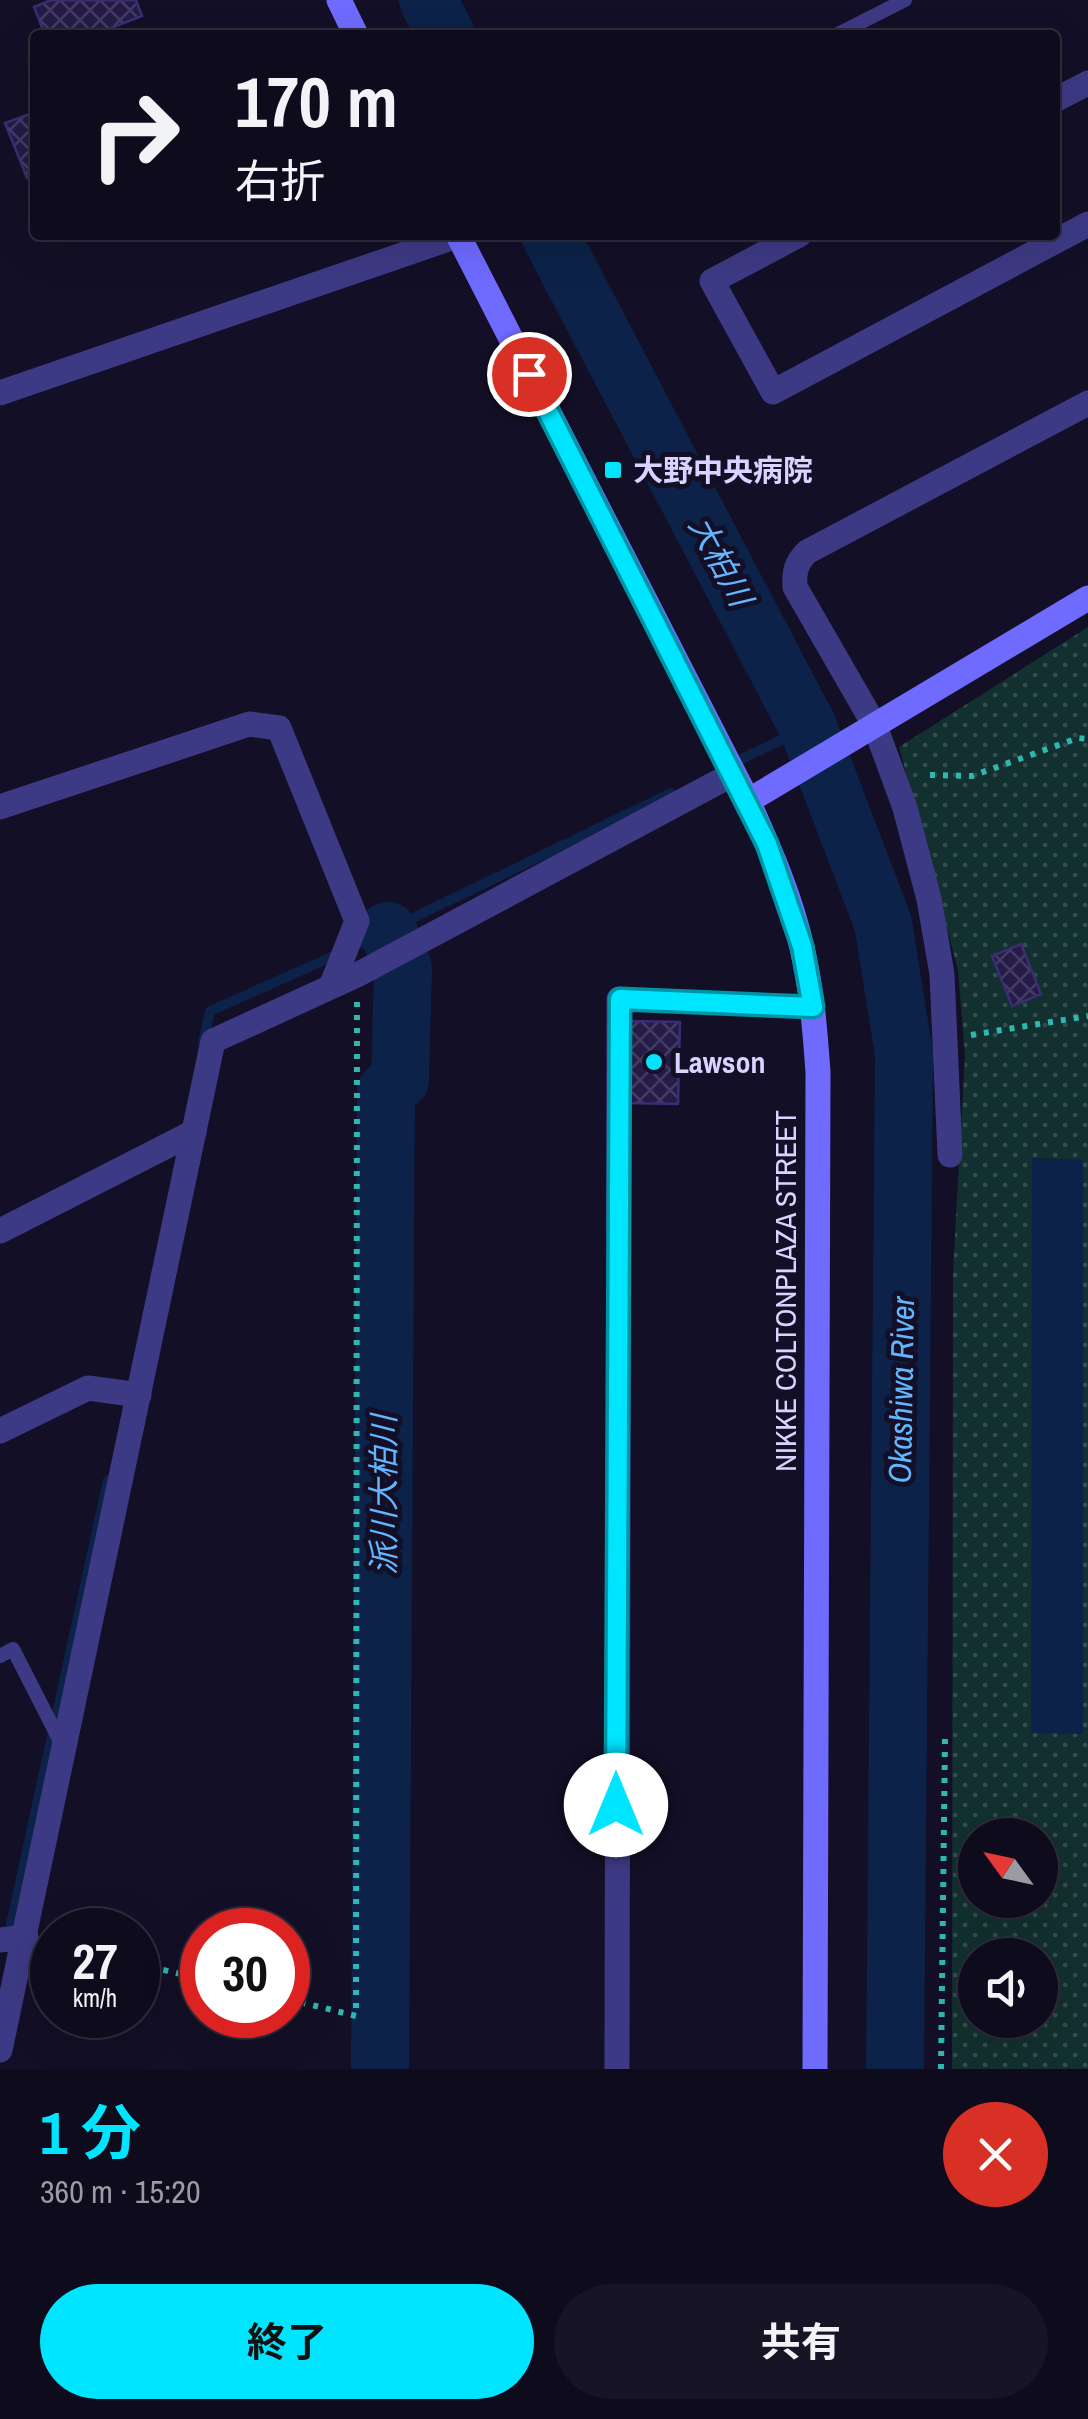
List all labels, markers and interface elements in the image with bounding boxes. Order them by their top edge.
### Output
text: 170 m [235,55,398,149]
icon: right [70,70,200,200]
text: 右折 [235,150,325,211]
pin [487,332,572,417]
icon: arrive [502,347,557,402]
place label: 大野中央病院 [633,450,813,490]
marker: 大野中央病院 [602,459,624,481]
water label: 大柏川 [679,509,764,616]
place label: Lawson [674,1042,766,1082]
marker: Lawson [643,1051,665,1073]
street label: NIKKE COLTONPLAZA STREET [765,1110,805,1472]
water label: Okashiwa River [878,1295,924,1484]
water label: 派川大柏川 [362,1412,405,1575]
position arrow [564,1753,668,1857]
north arrow [958,1818,1058,1918]
map controls [958,1818,1058,2038]
speed limit sign: 30 [180,1908,310,2038]
text: 27 [72,1927,118,1995]
button: sound [958,1938,1058,2038]
text: km/h [73,1981,117,2015]
text: 1 分 [40,2092,141,2173]
button: close [943,2102,1048,2207]
text: 360 m · 15:20 [40,2170,200,2213]
button: 終了 [40,2284,534,2399]
button: 共有 [554,2284,1048,2399]

